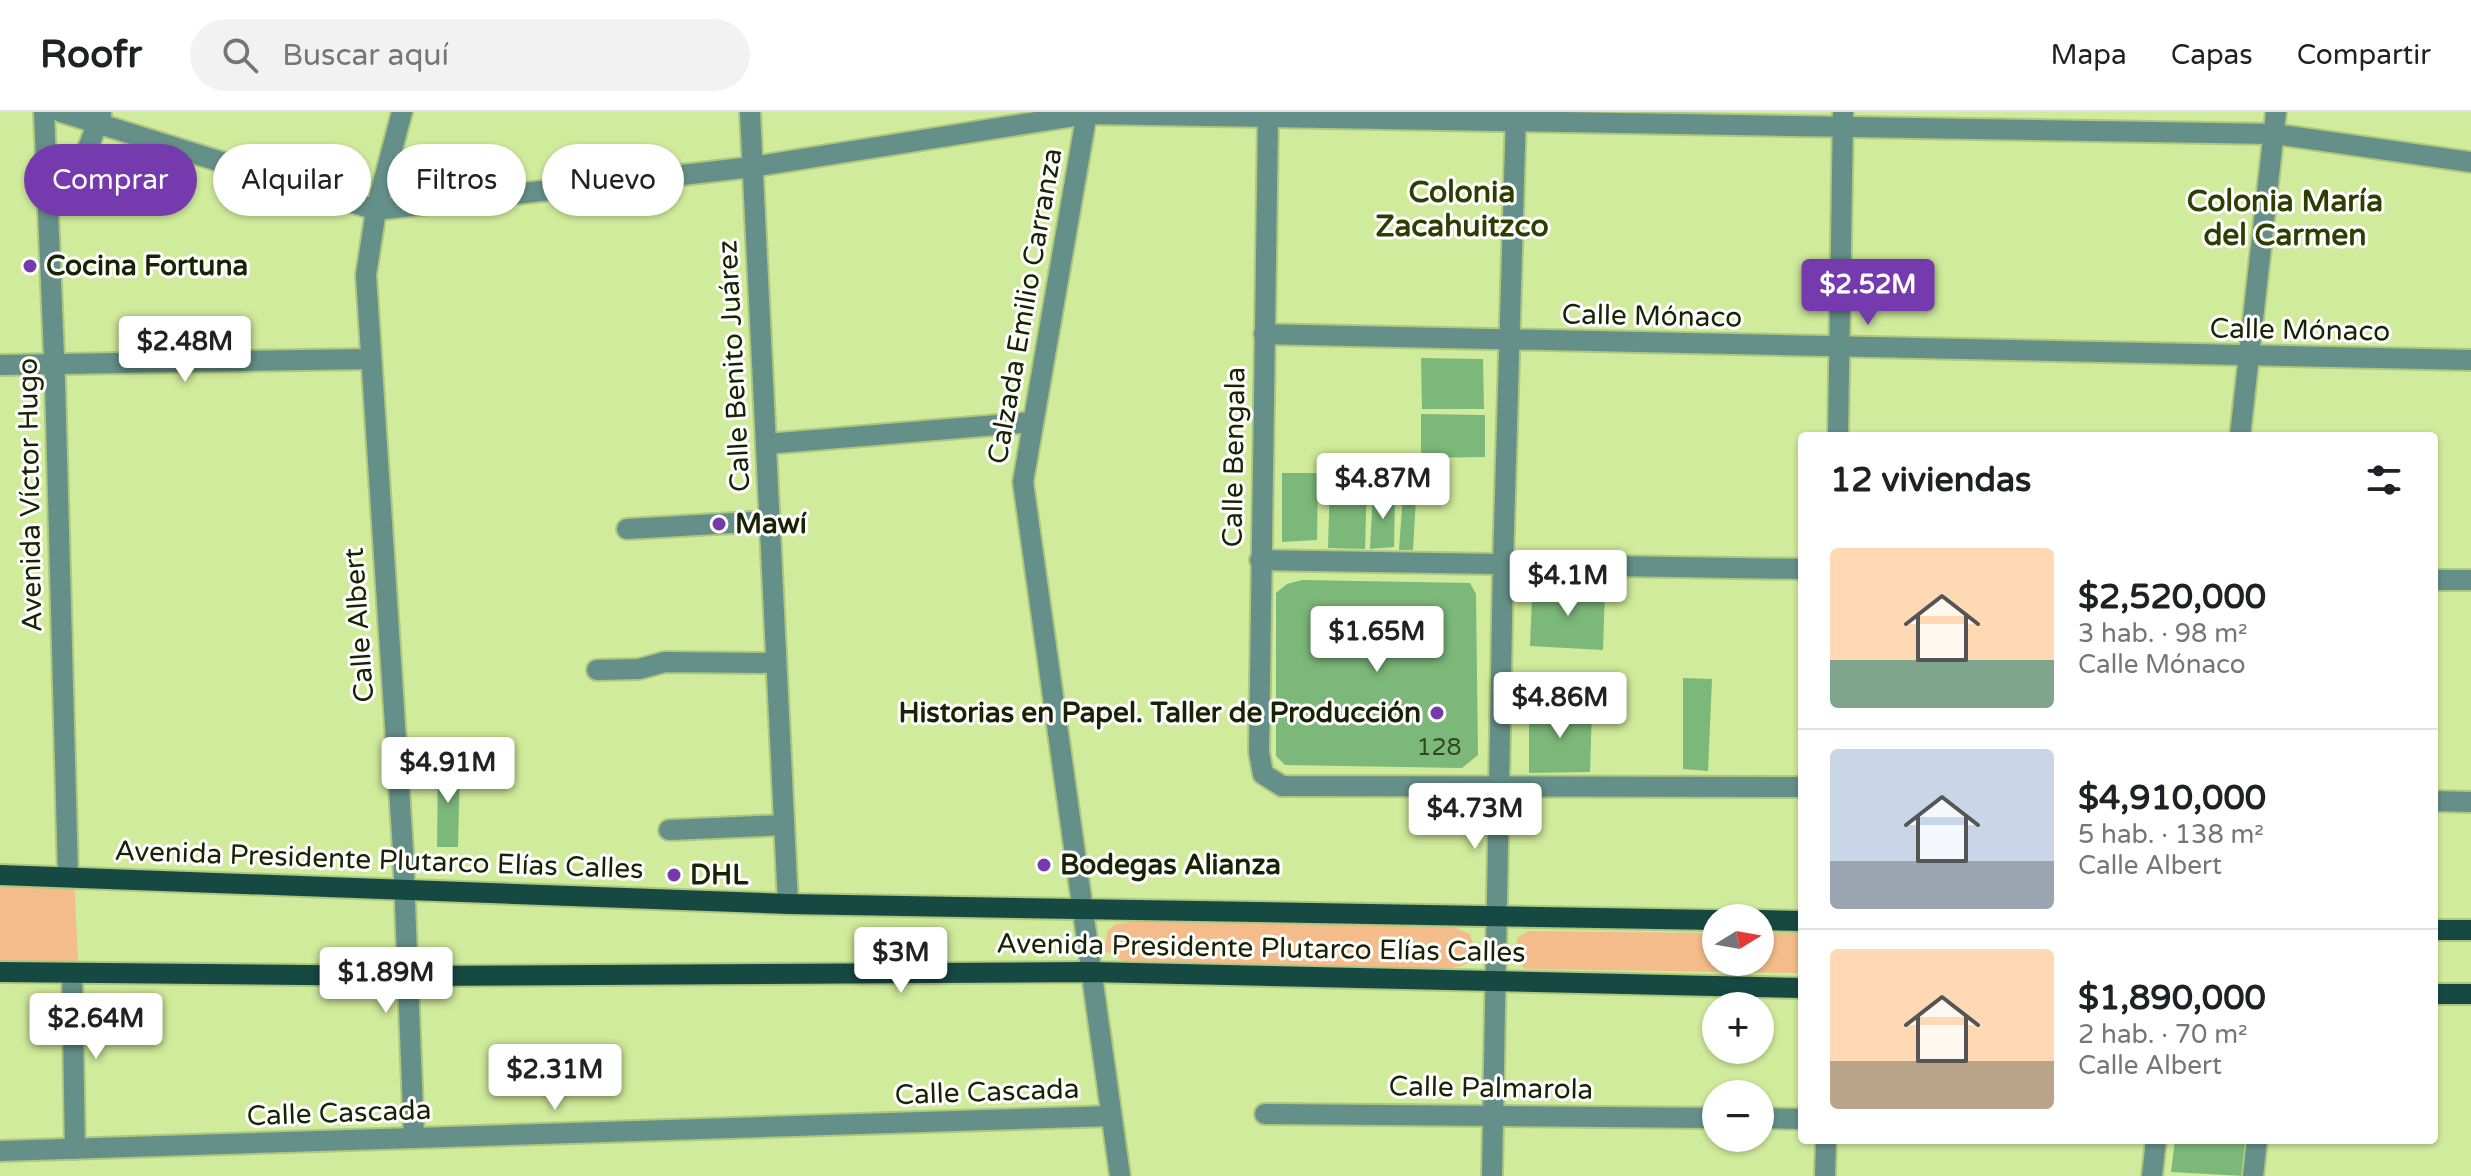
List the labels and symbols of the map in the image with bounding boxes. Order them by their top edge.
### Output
street label: Calzada Emilio Carranza [980,145,1070,467]
district label: Colonia Zacahuitzco [1375,174,1549,245]
district label: Colonia María del Carmen [2187,183,2383,254]
street label: Calle Benito Juárez [710,239,758,493]
place label: Cocina Fortuna [46,249,248,283]
marker: Cocina Fortuna [21,257,39,275]
pin: $2.52M [1803,259,1933,327]
street label: Calle Mónaco [1561,297,1743,335]
street label: Calle Mónaco [2209,311,2391,349]
pin: $2.48M [120,316,250,384]
street label: Avenida Víctor Hugo [11,358,49,632]
street label: Calle Bengala [1215,366,1253,548]
pin: $4.87M [1318,453,1448,521]
place label: Mawí [735,507,807,541]
marker: Mawí [710,515,728,533]
street label: Calle Albert [337,546,381,703]
pin: $4.1M [1512,550,1624,618]
pin: $1.65M [1312,606,1442,674]
pin: $4.86M [1495,672,1625,740]
place label: Historias en Papel. Taller de Producción [899,696,1421,730]
marker: Historias en Papel. Taller de Producción [1428,704,1446,722]
house number: 128 [1416,733,1462,762]
pin: $4.91M [383,737,513,805]
pin: $4.73M [1410,783,1540,851]
street label: Avenida Presidente Plutarco Elías Calles [114,834,644,886]
place label: Bodegas Alianza [1060,848,1281,882]
marker: Bodegas Alianza [1035,856,1053,874]
place label: DHL [690,858,749,892]
marker: DHL [665,866,683,884]
north arrow [1702,904,1774,976]
street label: Avenida Presidente Plutarco Elías Calles [996,926,1526,970]
pin: $3M [862,927,940,995]
pin: $1.89M [321,947,451,1015]
pin: $2.64M [31,993,161,1061]
pin: $2.31M [490,1044,620,1112]
street label: Calle Palmarola [1388,1069,1594,1107]
street label: Calle Cascada [894,1072,1080,1112]
street label: Calle Cascada [246,1093,432,1133]

